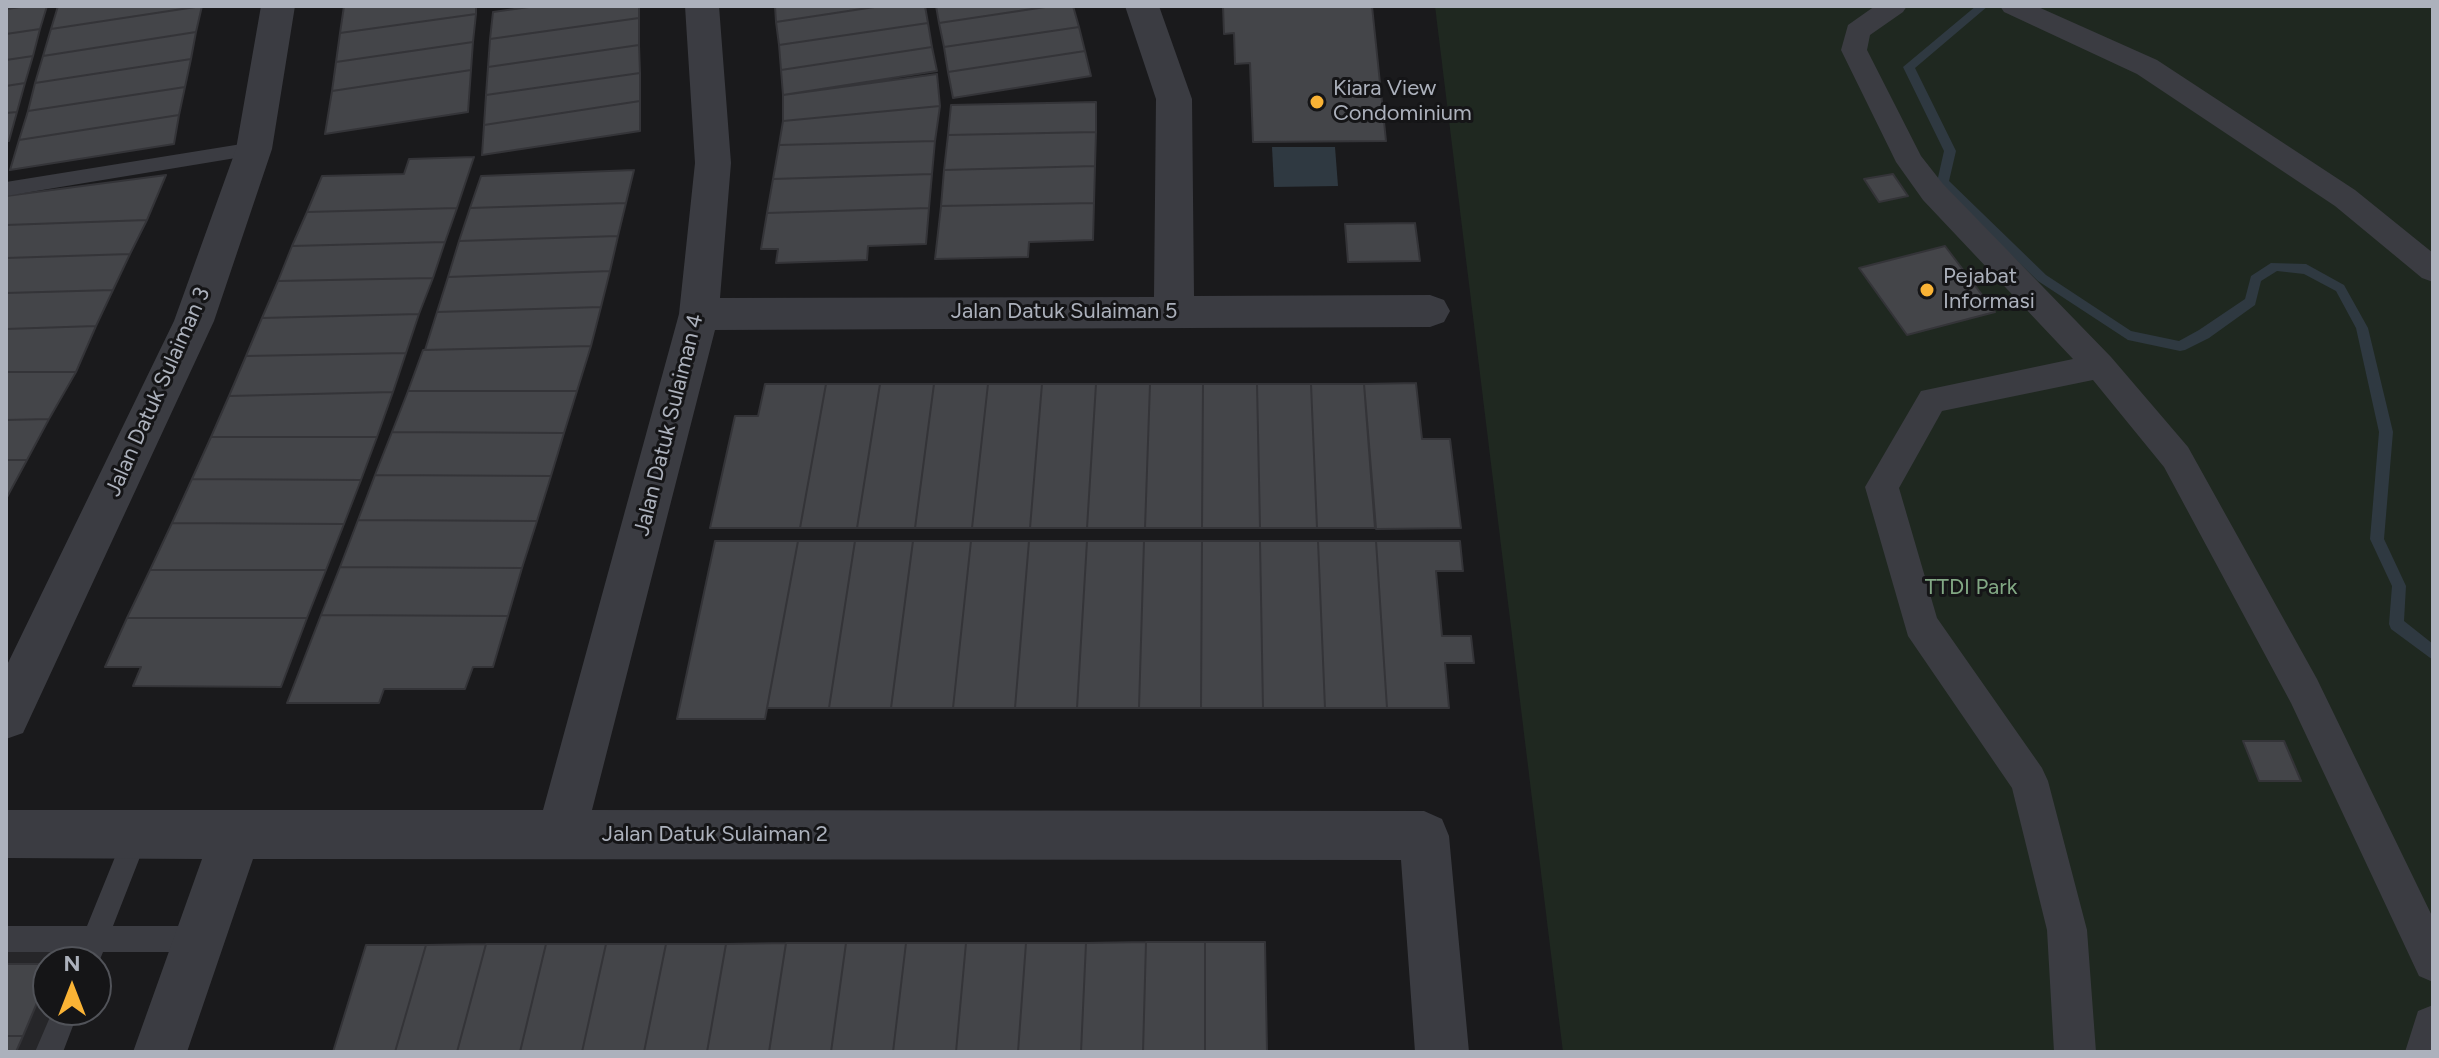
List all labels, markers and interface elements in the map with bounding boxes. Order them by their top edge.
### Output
place label: Kiara View Condominium [1333,76,1472,128]
marker: Kiara View Condominium [1308,93,1326,111]
place label: Pejabat Informasi [1943,264,2035,316]
marker: Pejabat Informasi [1918,281,1936,299]
street label: Jalan Datuk Sulaiman 3 [100,283,216,501]
street label: Jalan Datuk Sulaiman 5 [951,299,1177,325]
street label: Jalan Datuk Sulaiman 4 [629,311,709,539]
park label: TTDI Park [1925,575,2017,601]
street label: Jalan Datuk Sulaiman 2 [602,822,828,848]
north arrow [32,946,112,1026]
text: N [63,950,81,977]

